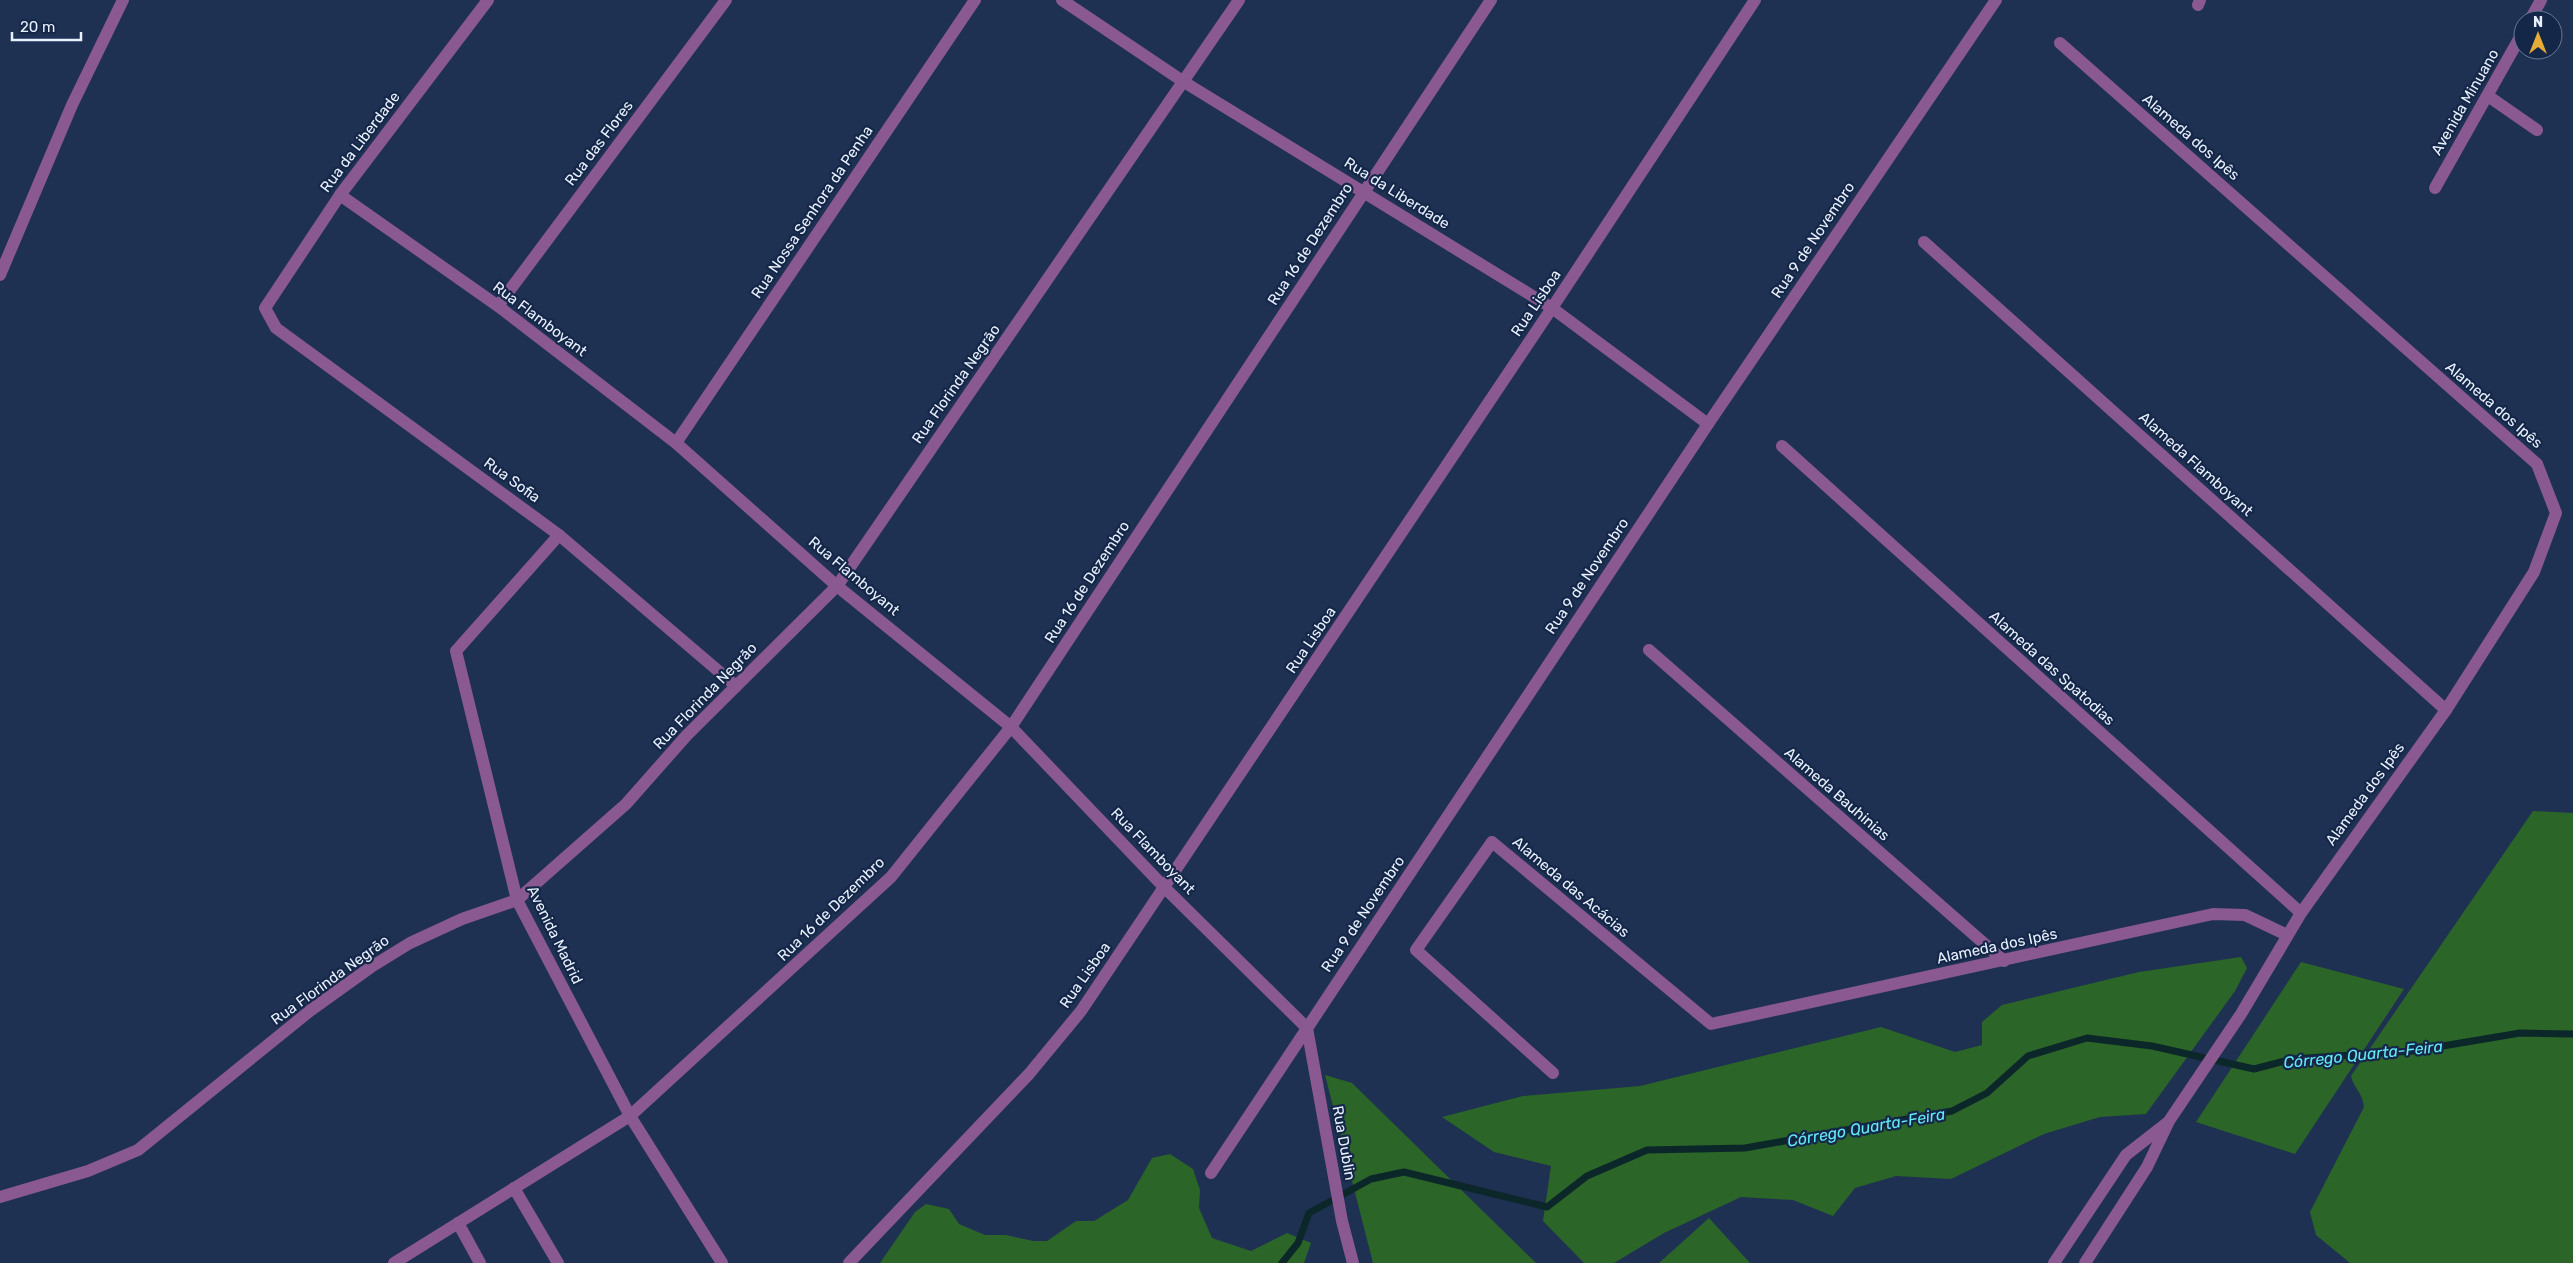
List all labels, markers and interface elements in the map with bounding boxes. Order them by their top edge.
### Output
scale bar [12,10,81,42]
north arrow [2513,10,2563,60]
text: N [2533,14,2543,31]
text: 20 m [20,18,55,36]
street label: Avenida Minuano [2427,46,2503,158]
street label: Rua da Liberdade [316,88,404,196]
street label: Alameda dos Ipês [2139,90,2243,184]
street label: Rua das Flores [561,97,637,189]
street label: Rua Nossa Senhora da Penha [747,122,877,302]
street label: Rua da Liberdade [1341,153,1453,233]
street label: Rua 9 de Novembro [1768,179,1858,301]
street label: Rua 16 de Dezembro [1264,180,1356,308]
street label: Rua Lisboa [1507,266,1565,340]
street label: Rua Flamboyant [489,278,591,360]
street label: Rua Florinda Negrão [908,321,1004,447]
street label: Alameda dos Ipês [2442,358,2546,452]
street label: Alameda Flamboyant [2135,408,2257,520]
street label: Rua Sofia [480,454,544,506]
street label: Rua 9 de Novembro [1542,515,1632,637]
street label: Rua 16 de Dezembro [1041,518,1133,646]
street label: Rua Flamboyant [805,533,903,619]
street label: Rua Lisboa [1282,603,1340,677]
street label: Alameda das Spatodias [1986,607,2119,729]
street label: Rua Florinda Negrão [649,639,761,753]
street label: Alameda dos Ipês [2322,739,2408,849]
street label: Alameda Bauhinias [1781,743,1893,845]
street label: Rua Flamboyant [1107,804,1199,898]
street label: Alameda das Acácias [1509,833,1633,941]
street label: Rua 16 de Dezembro [774,853,888,965]
street label: Rua 9 de Novembro [1318,853,1408,975]
street label: Avenida Madrid [523,883,587,987]
street label: Alameda dos Ipês [1935,924,2059,968]
street label: Rua Florinda Negrão [268,931,392,1029]
street label: Rua Lisboa [1056,939,1114,1011]
water label: Córrego Quarta-Feira [2282,1037,2444,1072]
street label: Rua Dublin [1329,1104,1359,1182]
water label: Córrego Quarta-Feira [1786,1104,1947,1151]

